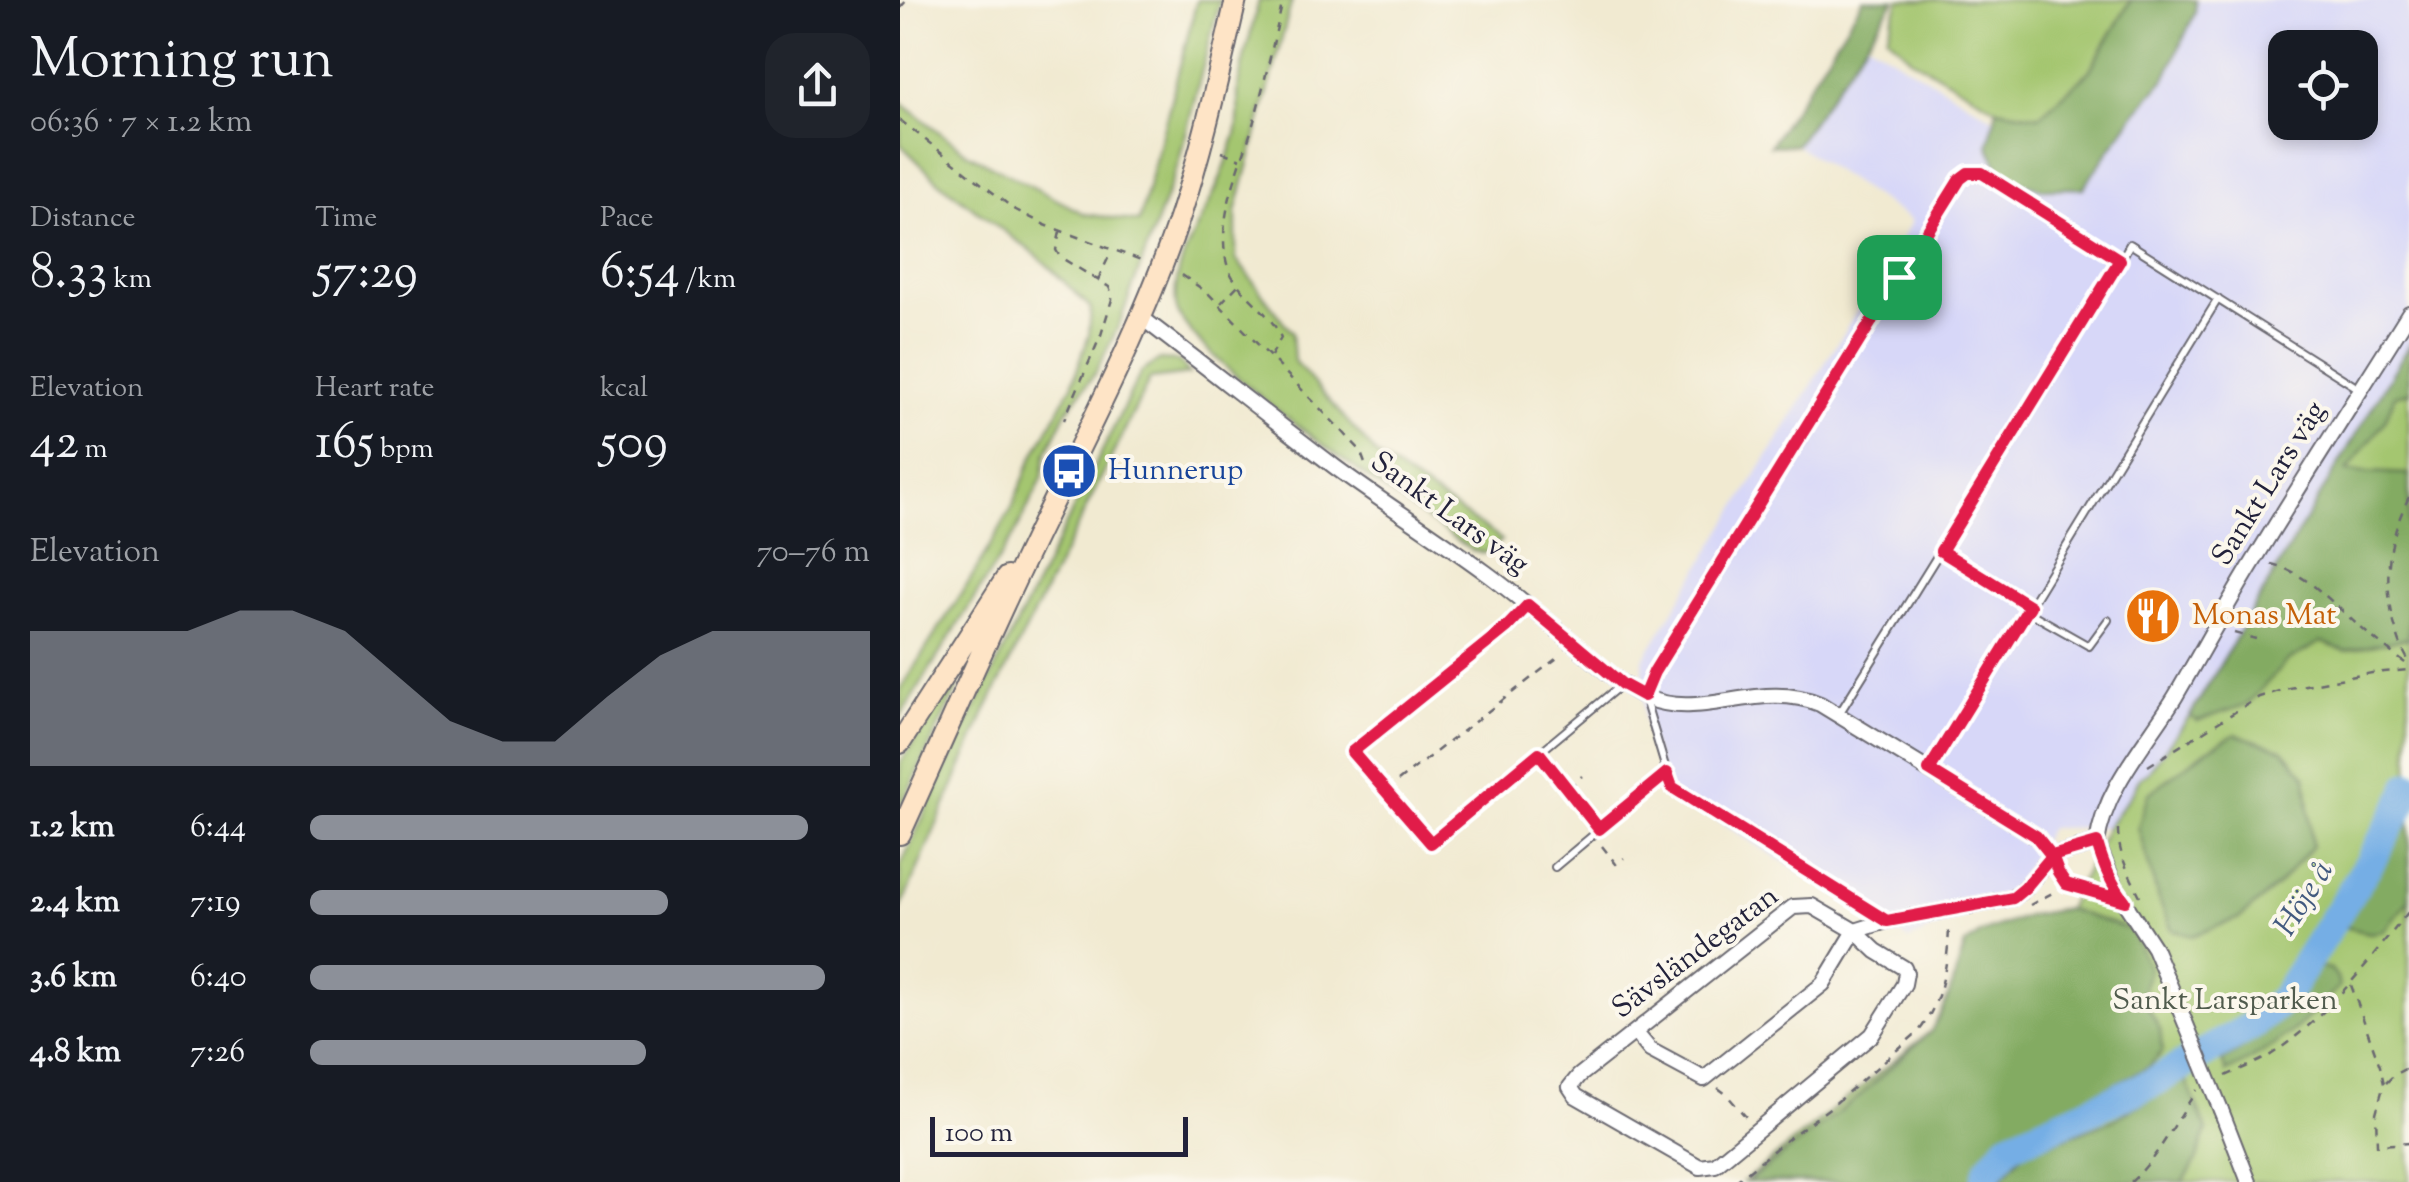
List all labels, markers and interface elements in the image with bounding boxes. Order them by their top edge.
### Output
text: Morning run [30,23,334,102]
map controls [2268,30,2378,140]
button: locate [2268,30,2378,140]
button: share [765,33,870,138]
text: 06:36 · 7 × 1.2 km [30,100,252,146]
text: Distance [30,199,136,239]
text: Time [315,199,377,239]
text: Pace [600,199,654,239]
pin [1857,235,1942,320]
text: 8.33 [30,239,108,311]
text: 57:29 [315,239,418,311]
text: 6:54 [600,239,680,311]
icon: arrive [1872,250,1927,305]
text: km [108,260,152,300]
text: /km [680,260,736,300]
text: Elevation [30,369,144,409]
text: Heart rate [315,369,435,409]
text: kcal [600,369,648,409]
street label: Sankt Lars väg [2202,393,2338,575]
text: 42 [30,409,79,481]
text: 165 [315,409,374,481]
text: 509 [600,409,668,481]
text: m [79,430,108,470]
text: bpm [374,430,434,470]
bus stop icon: Hunnerup [1039,441,1099,501]
street label: Sankt Lars väg [1361,442,1537,586]
place label: Hunnerup [1108,450,1243,493]
text: Elevation [30,530,160,576]
text: 70–76 m [756,530,870,576]
restaurant icon: Monas Mat [2123,586,2183,646]
place label: Monas Mat [2192,595,2337,638]
text: 1.2 km [30,805,115,851]
text: 6:44 [190,805,246,851]
water label: Höje å [2264,852,2346,946]
street label: Sävsländegatan [1604,876,1789,1030]
text: 2.4 km [30,880,120,926]
text: 7:19 [190,880,240,926]
text: 3.6 km [30,955,117,1001]
text: 6:40 [190,955,247,1001]
park label: Sankt Larsparken [2112,980,2338,1023]
text: 4.8 km [30,1030,121,1076]
text: 7:26 [190,1030,245,1076]
scale bar [930,1112,1188,1156]
text: 100 m [945,1114,1013,1154]

